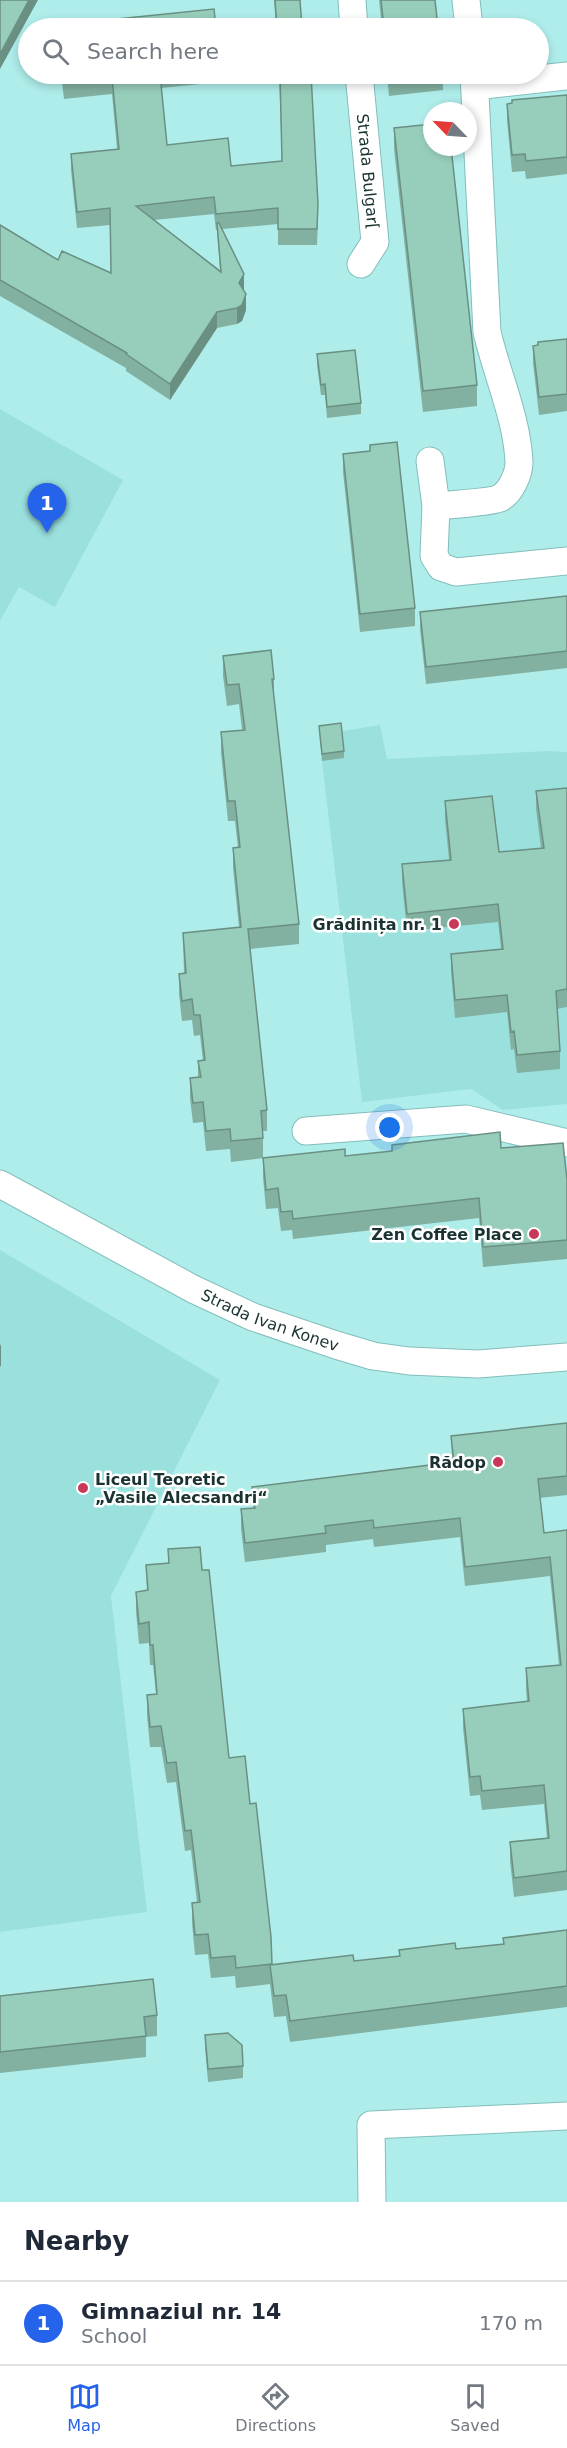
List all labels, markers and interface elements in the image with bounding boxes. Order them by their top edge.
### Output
search box [18,18,549,84]
icon: search [39,35,72,68]
text: Search here [87,39,219,64]
north arrow [423,102,477,156]
street label: Strada Bulgar[ [353,113,383,230]
pin: 1 [28,484,66,533]
place label: Grădinița nr. 1 [313,915,442,934]
marker: Grădinița nr. 1 [447,917,461,931]
your location [375,1113,404,1142]
place label: Zen Coffee Place [371,1225,522,1244]
marker: Zen Coffee Place [527,1227,541,1241]
street label: Strada Ivan Konev [198,1285,341,1355]
place label: Rădop [429,1453,486,1472]
marker: Rădop [491,1455,505,1469]
place label: Liceul Teoretic „Vasile Alecsandri“ [95,1470,268,1507]
marker: Liceul Teoretic „Vasile Alecsandri“ [76,1481,90,1495]
text: Nearby [24,2226,129,2256]
text: Gimnaziul nr. 14 [81,2299,281,2324]
text: 1 [37,2311,50,2335]
text: 170 m [479,2311,543,2335]
text: School [81,2324,147,2348]
tab: Map [67,2380,101,2435]
tab: Directions [235,2380,316,2435]
tab: Saved [450,2380,500,2435]

